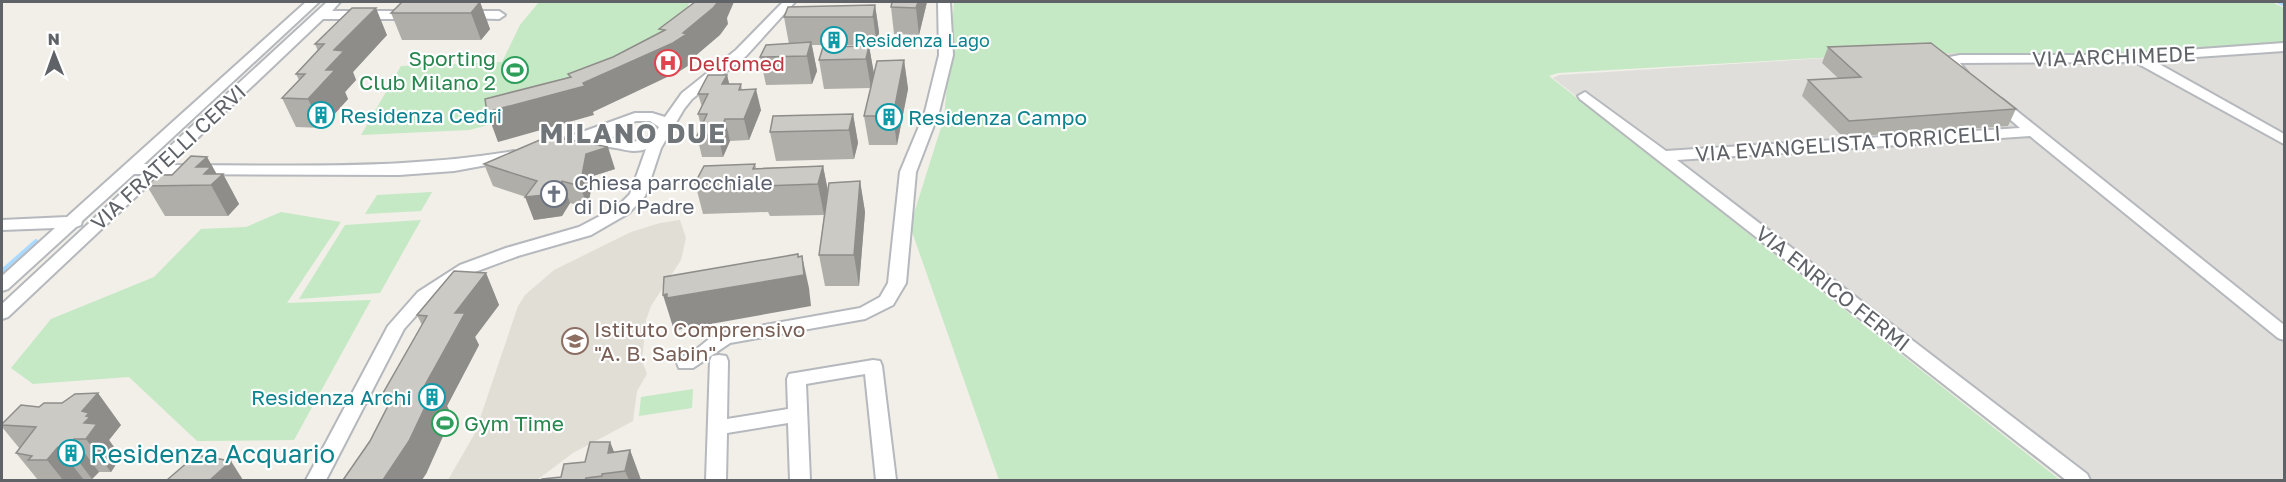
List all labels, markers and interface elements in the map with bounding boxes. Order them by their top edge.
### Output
north arrow [24,24,84,84]
building icon: Residenza Lago [819,25,849,55]
text: N [47,29,60,49]
place label: Residenza Lago [854,29,990,51]
street label: VIA ARCHIMEDE [2032,40,2196,72]
place label: Sporting Club Milano 2 [359,45,496,95]
hospital icon: Delfomed [653,48,683,78]
place label: Delfomed [688,50,785,76]
sports icon: Sporting Club Milano 2 [500,55,530,85]
street label: VIA FRATELLI CERVI [85,78,251,236]
building icon: Residenza Cedri [306,100,336,130]
place label: Residenza Cedri [340,102,502,128]
building icon: Residenza Campo [874,102,904,132]
place label: Residenza Campo [908,104,1087,130]
district label: MILANO DUE [539,117,727,149]
street label: VIA EVANGELISTA TORRICELLI [1694,119,2002,167]
place label: Chiesa parrocchiale di Dio Padre [574,169,773,219]
church icon: Chiesa parrocchiale di Dio Padre [539,179,569,209]
street label: VIA ENRICO FERMI [1751,220,1915,356]
place label: Istituto Comprensivo "A. B. Sabin" [594,316,805,366]
school or university icon: Istituto Comprensivo "A. B. Sabin" [560,326,590,356]
building icon: Residenza Archi [417,382,447,412]
place label: Residenza Archi [251,384,412,410]
sports icon: Gym Time [430,408,460,438]
place label: Gym Time [464,410,564,436]
building icon: Residenza Acquario [56,438,86,468]
place label: Residenza Acquario [90,438,335,469]

